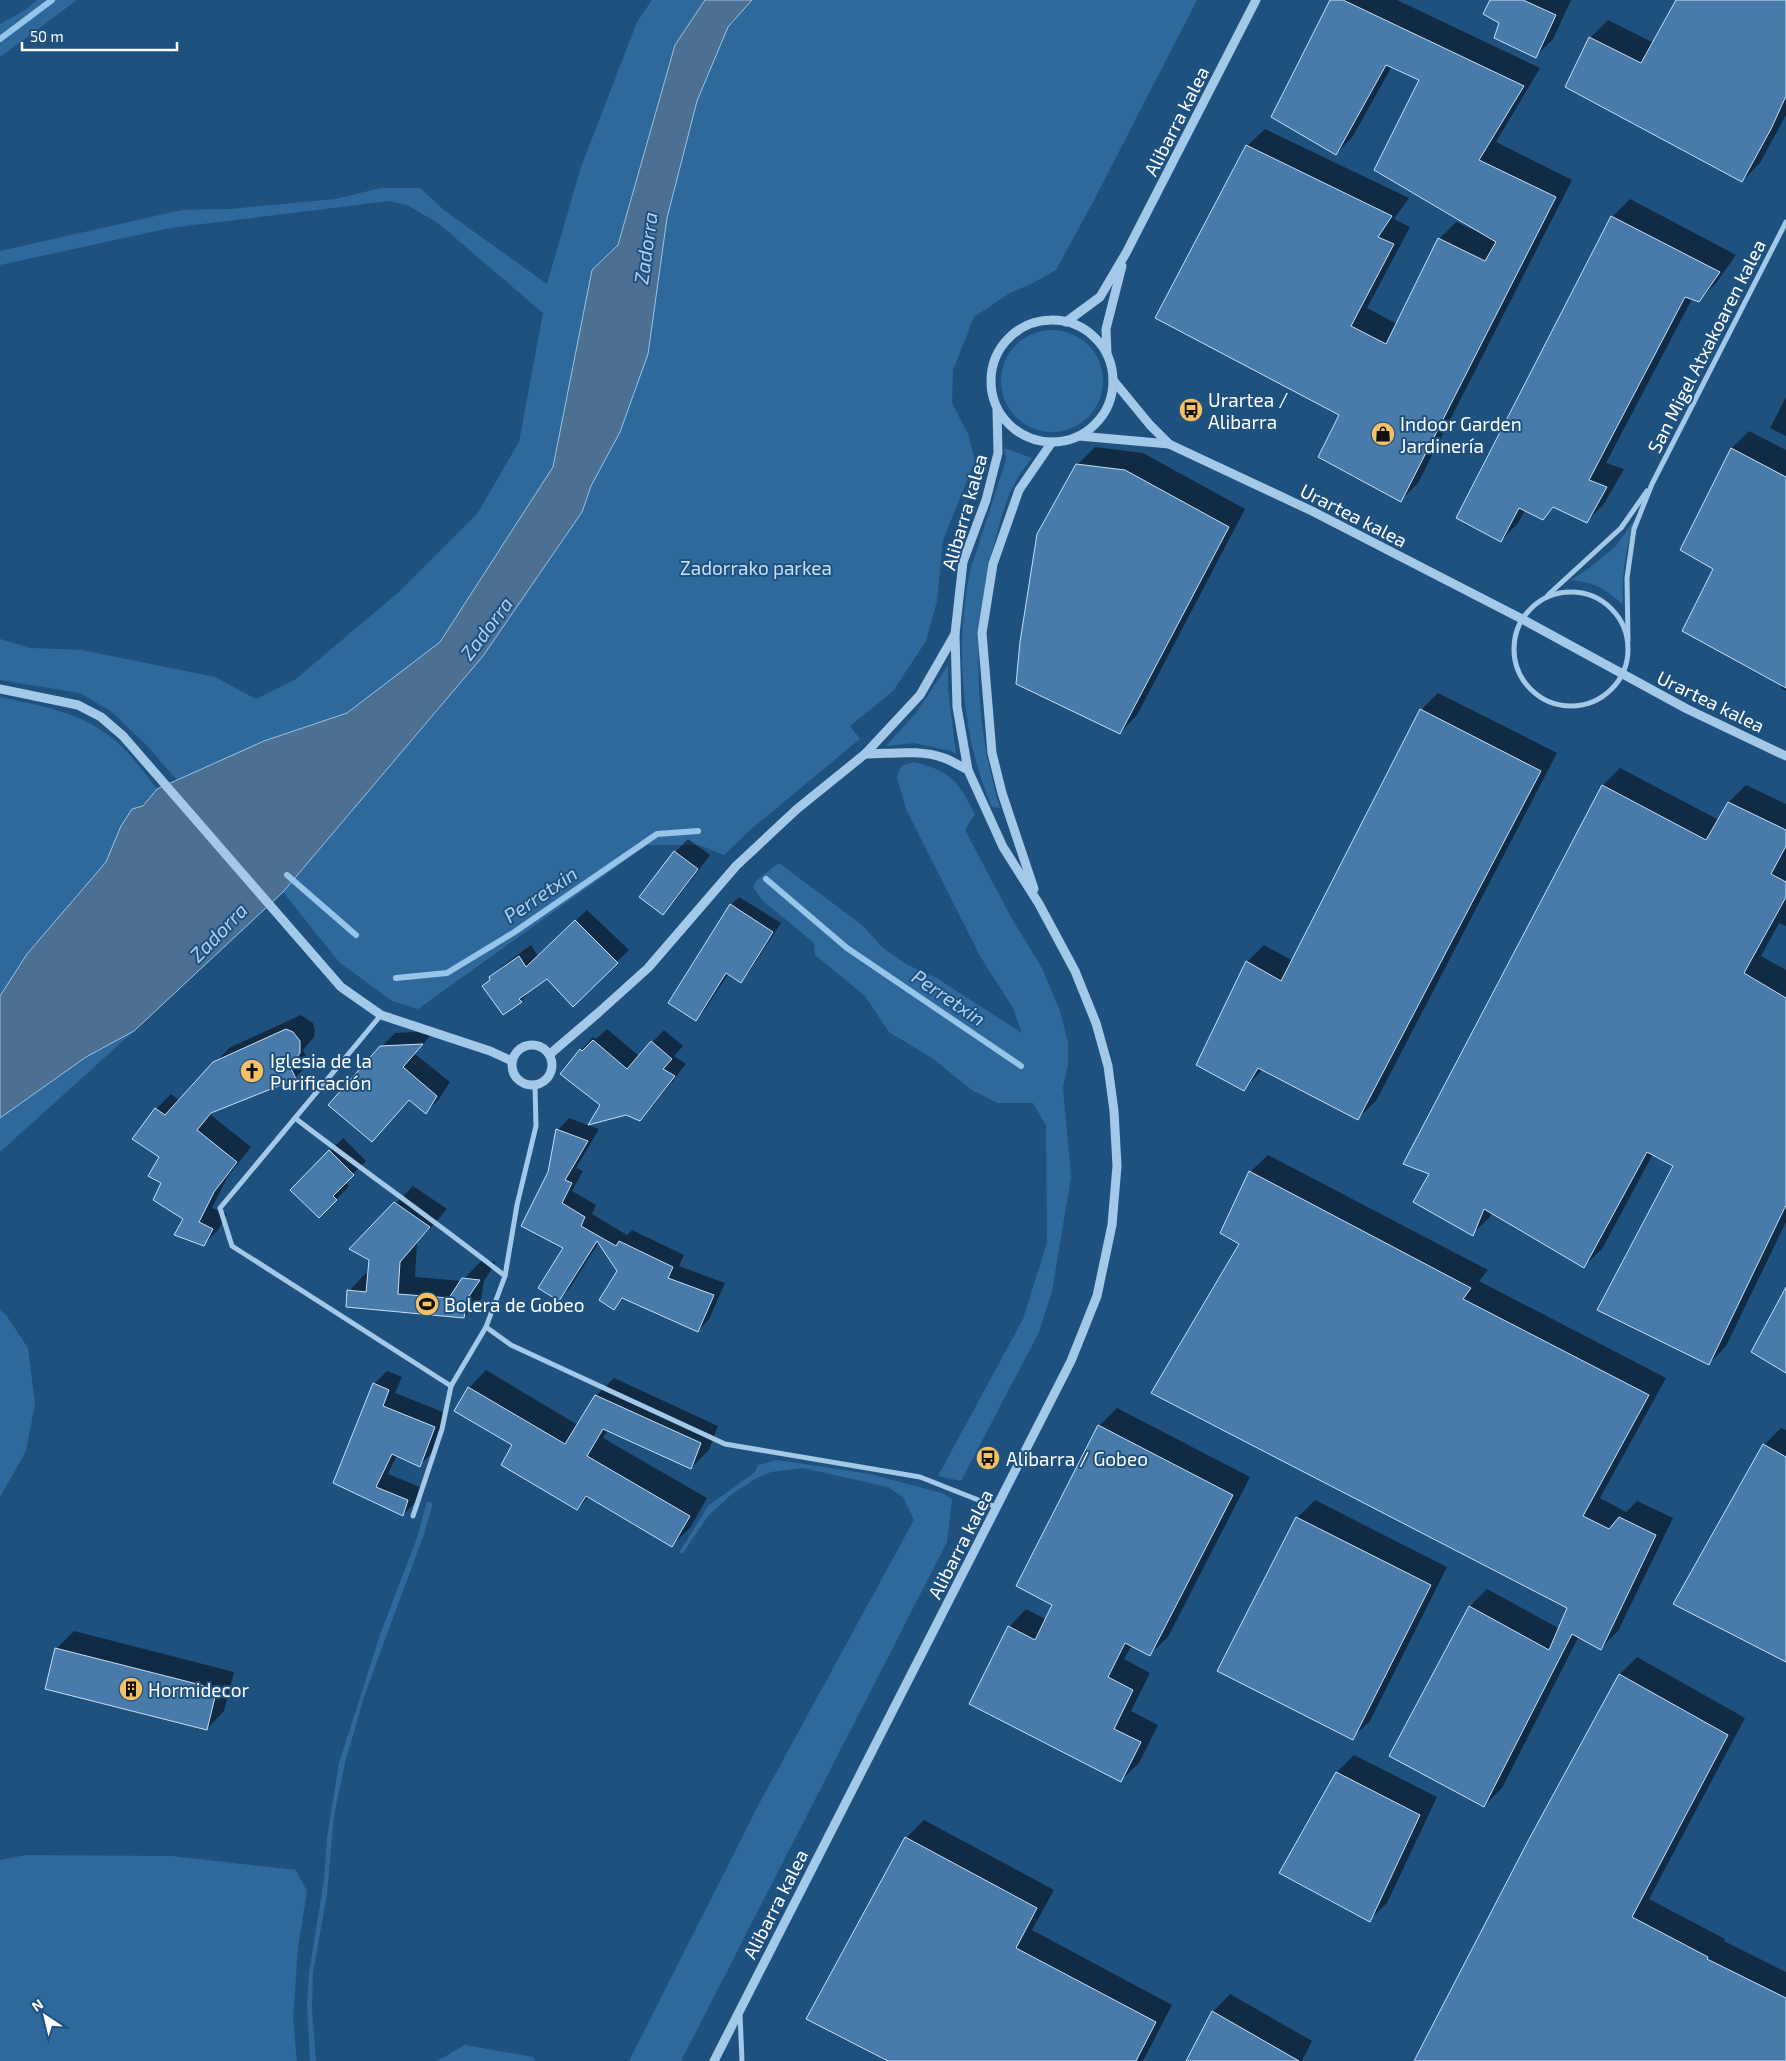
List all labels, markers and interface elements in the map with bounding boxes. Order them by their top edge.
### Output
scale bar [22,20,178,52]
text: 50 m [30,27,64,45]
street label: Alibarra kalea [1139,62,1213,180]
water label: Zadorra [628,210,662,286]
street label: San Migel Atxakoaren kalea [1642,235,1770,457]
place label: Urartea / Alibarra [1208,388,1288,433]
bus stop icon: Urartea / Alibarra [1178,397,1204,423]
place label: Indoor Garden Jardinería [1400,412,1522,457]
shop icon: Indoor Garden Jardinería [1370,421,1396,447]
street label: Alibarra kalea [936,451,992,573]
street label: Urartea kalea [1297,478,1411,552]
park label: Zadorrako parkea [680,556,832,579]
water label: Zadorra [455,592,517,664]
street label: Urartea kalea [1653,665,1769,737]
water label: Perretxin [499,861,581,927]
water label: Zadorra [184,898,252,966]
water label: Perretxin [908,964,990,1030]
place label: Iglesia de la Purificación [270,1049,372,1094]
church icon: Iglesia de la Purificación [239,1058,265,1084]
sports icon: Bolera de Gobeo [414,1291,440,1317]
place label: Bolera de Gobeo [444,1293,585,1316]
bus stop icon: Alibarra / Gobeo [975,1445,1001,1471]
place label: Alibarra / Gobeo [1006,1447,1148,1470]
street label: Alibarra kalea [923,1485,997,1603]
building icon: Hormidecor [118,1676,144,1702]
place label: Hormidecor [148,1678,249,1701]
street label: Alibarra kalea [738,1845,812,1963]
north arrow [20,1991,70,2041]
text: N [28,1995,46,2015]

